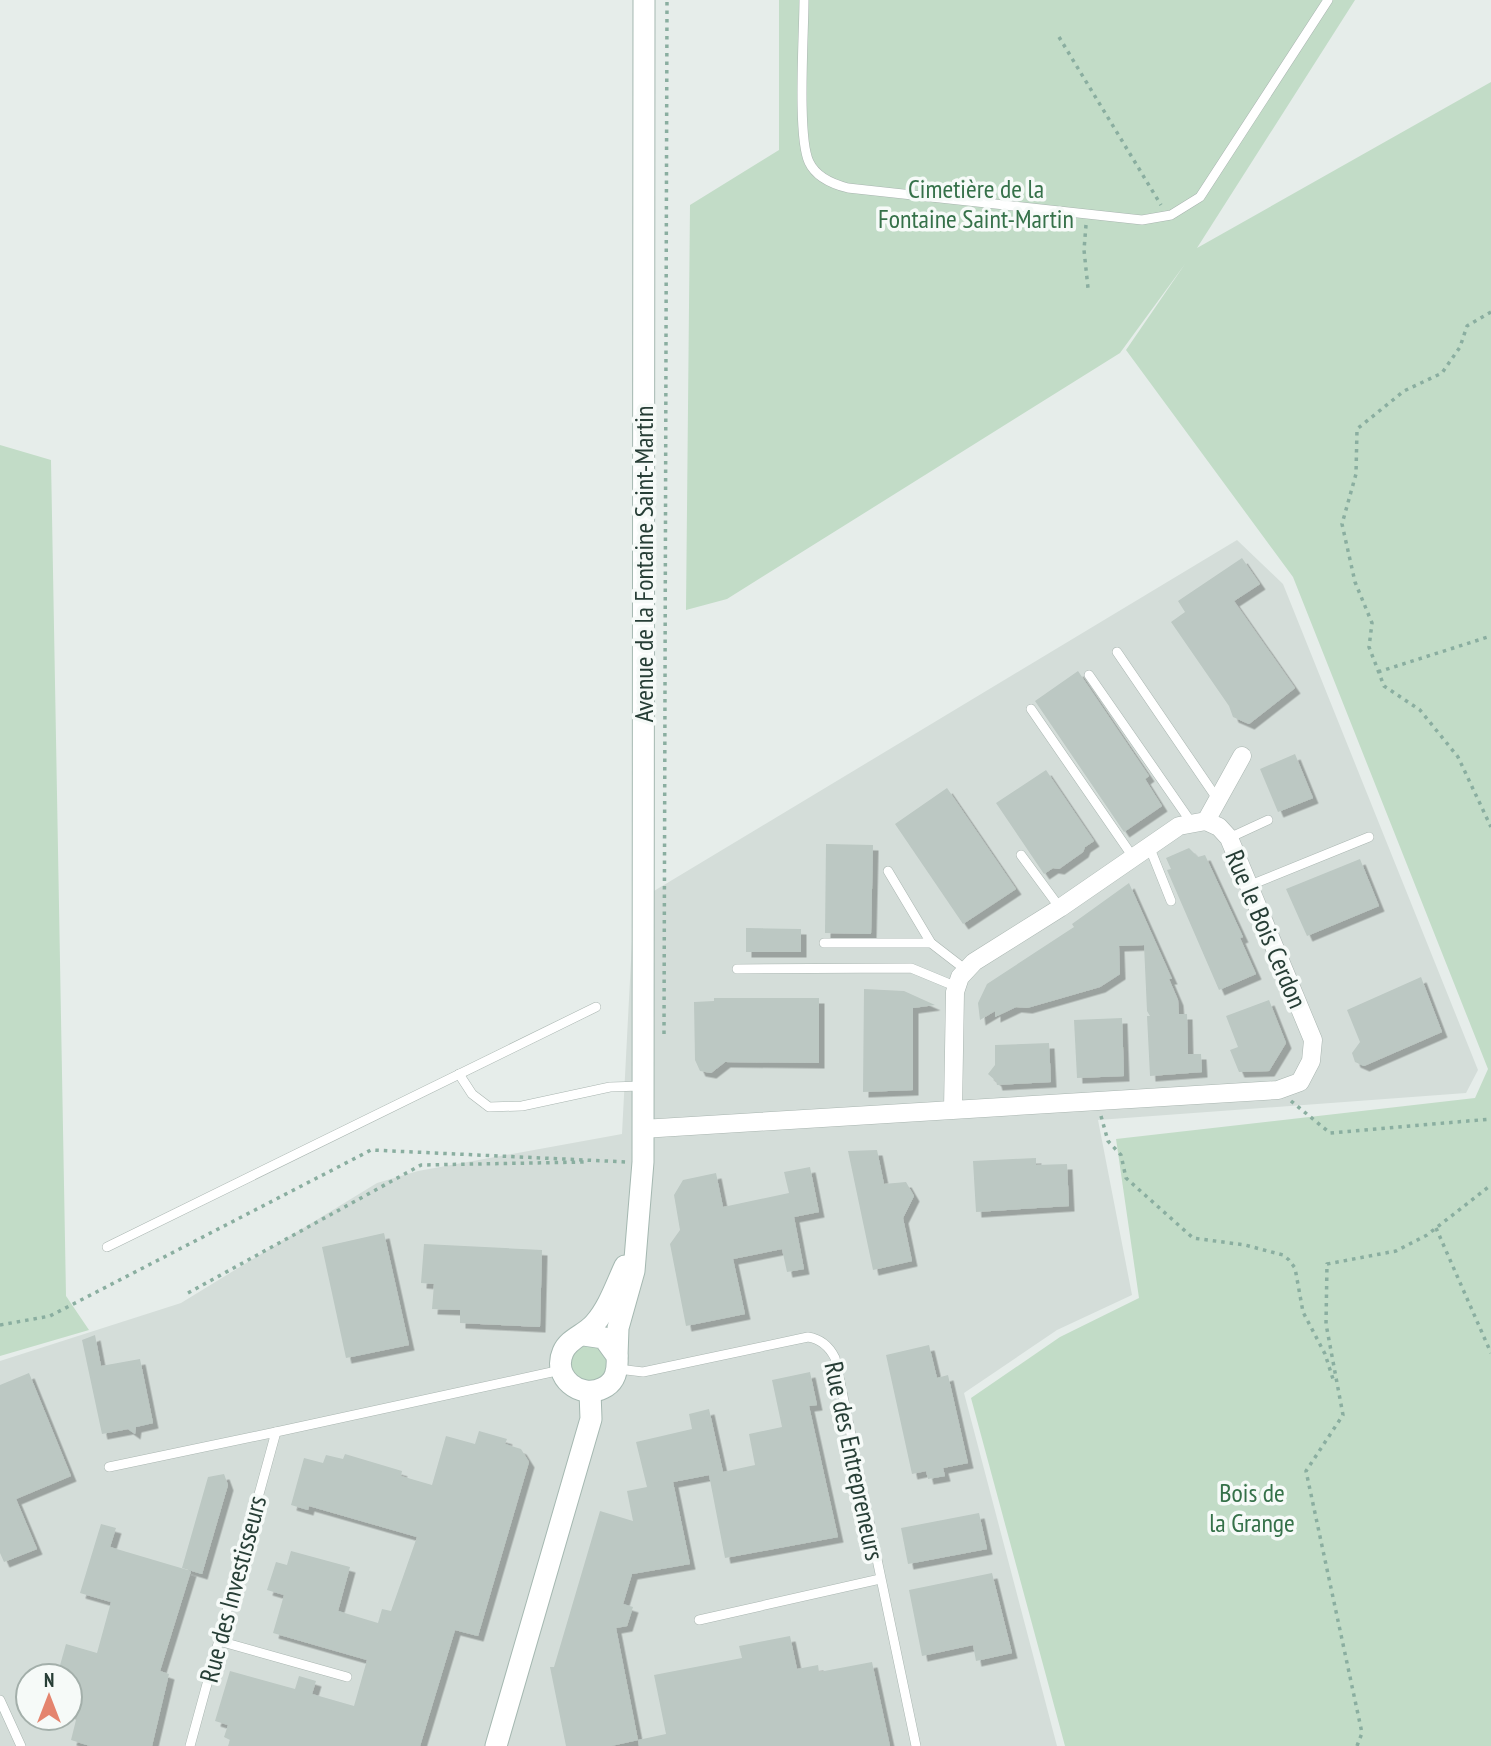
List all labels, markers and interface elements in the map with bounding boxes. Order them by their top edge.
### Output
park label: Cimetière de la Fontaine Saint-Martin [878,172,1074,235]
street label: Avenue de la Fontaine Saint-Martin [627,406,660,722]
street label: Rue le Bois Cerdon [1218,845,1315,1013]
street label: Rue des Entrepreneurs [817,1358,892,1563]
park label: Bois de la Grange [1209,1476,1295,1539]
street label: Rue des Investisseurs [192,1492,273,1686]
north arrow [14,1662,84,1732]
text: N [44,1668,54,1692]

